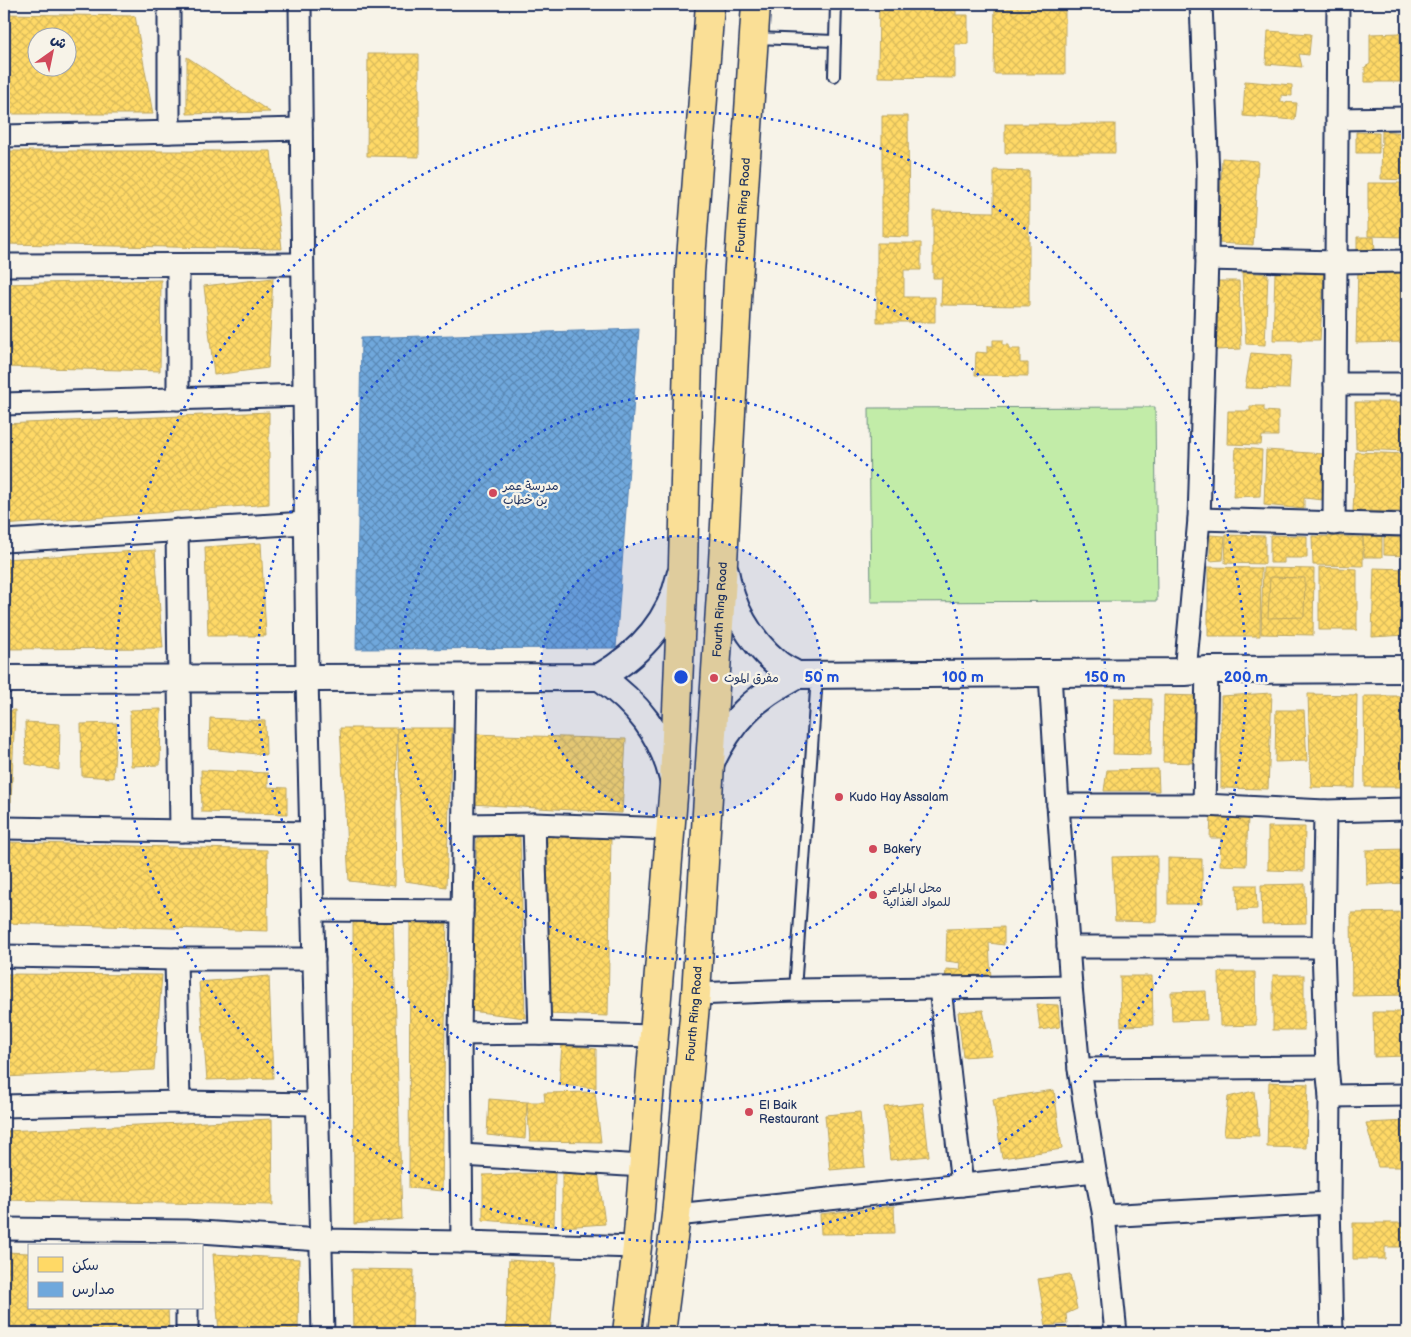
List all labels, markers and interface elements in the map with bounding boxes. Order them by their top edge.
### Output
north arrow [28,28,78,78]
text: ش [48,30,70,53]
street label: Fourth Ring Road [732,157,754,253]
place label: مدرسة عمر بن خطاب [502,479,559,508]
marker: مدرسة عمر بن خطاب [487,487,499,499]
street label: Fourth Ring Road [709,561,730,658]
centre of rings [672,668,690,686]
text: 50 m [805,668,840,687]
text: 100 m [942,668,984,687]
text: 150 m [1084,668,1126,687]
text: 200 m [1224,668,1268,687]
place label: مفرق الموت [724,671,779,686]
marker: مفرق الموت [708,672,720,684]
place label: Kudo Hay Assalam [849,790,949,805]
marker: Kudo Hay Assalam [833,791,845,803]
place label: Bakery [883,842,922,857]
marker: Bakery [867,843,879,855]
place label: محل المراعي للمواد الغذائية [883,881,950,910]
marker: محل المراعي للمواد الغذائية [867,889,879,901]
street label: Fourth Ring Road [682,966,705,1062]
place label: El Baik Restaurant [759,1098,819,1127]
marker: El Baik Restaurant [743,1106,755,1118]
legend [28,1244,202,1310]
text: سكن [72,1256,99,1275]
text: مدارس [72,1280,115,1299]

